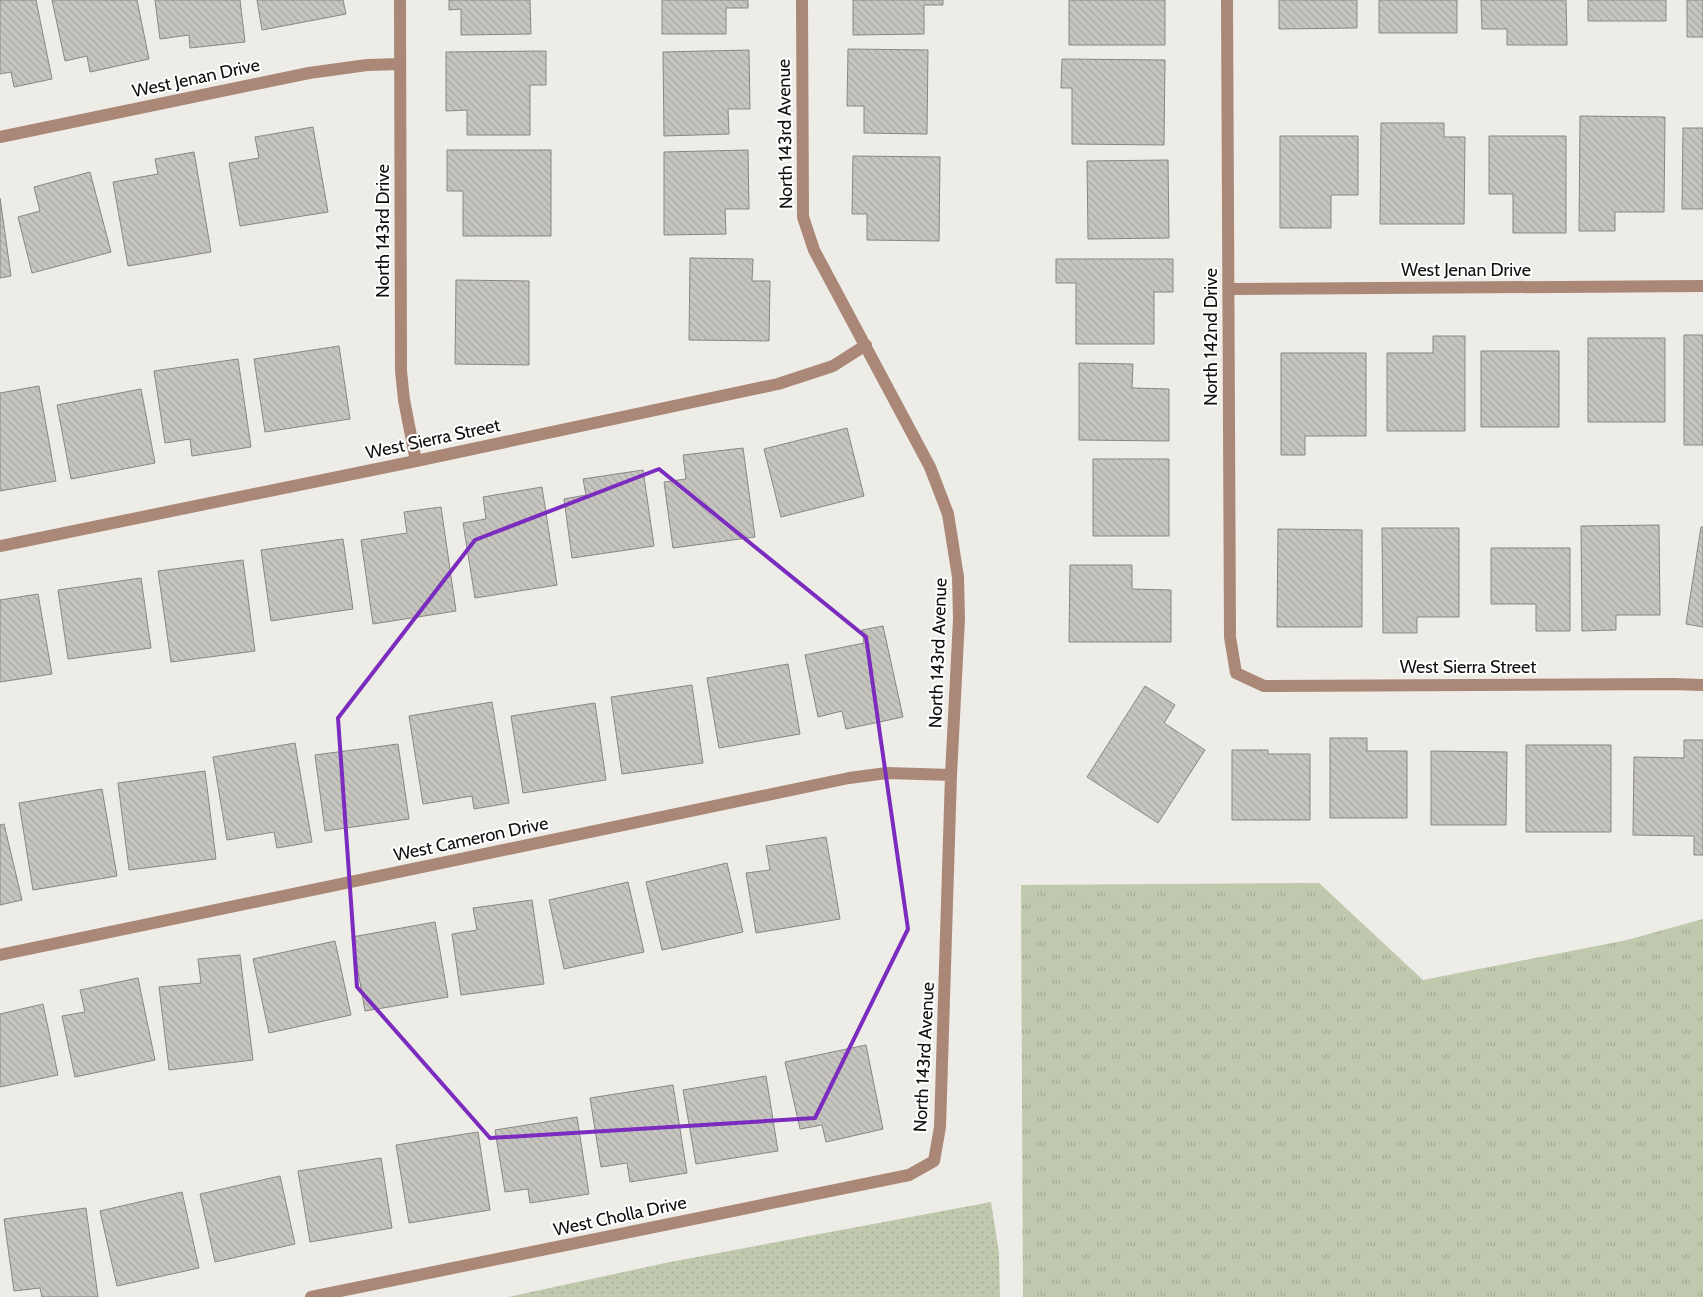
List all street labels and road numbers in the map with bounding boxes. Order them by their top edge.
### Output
street label: West Jenan Drive [130,54,262,102]
street label: North 143rd Avenue [773,59,797,209]
street label: North 143rd Drive [372,164,394,298]
street label: West Jenan Drive [1401,259,1531,281]
street label: North 142nd Drive [1200,268,1222,406]
street label: West Sierra Street [364,414,502,464]
street label: North 143rd Avenue [924,577,952,729]
street label: West Sierra Street [1400,656,1536,678]
street label: West Cameron Drive [392,812,550,866]
street label: North 143rd Avenue [909,981,939,1133]
street label: West Cholla Drive [551,1191,689,1241]

